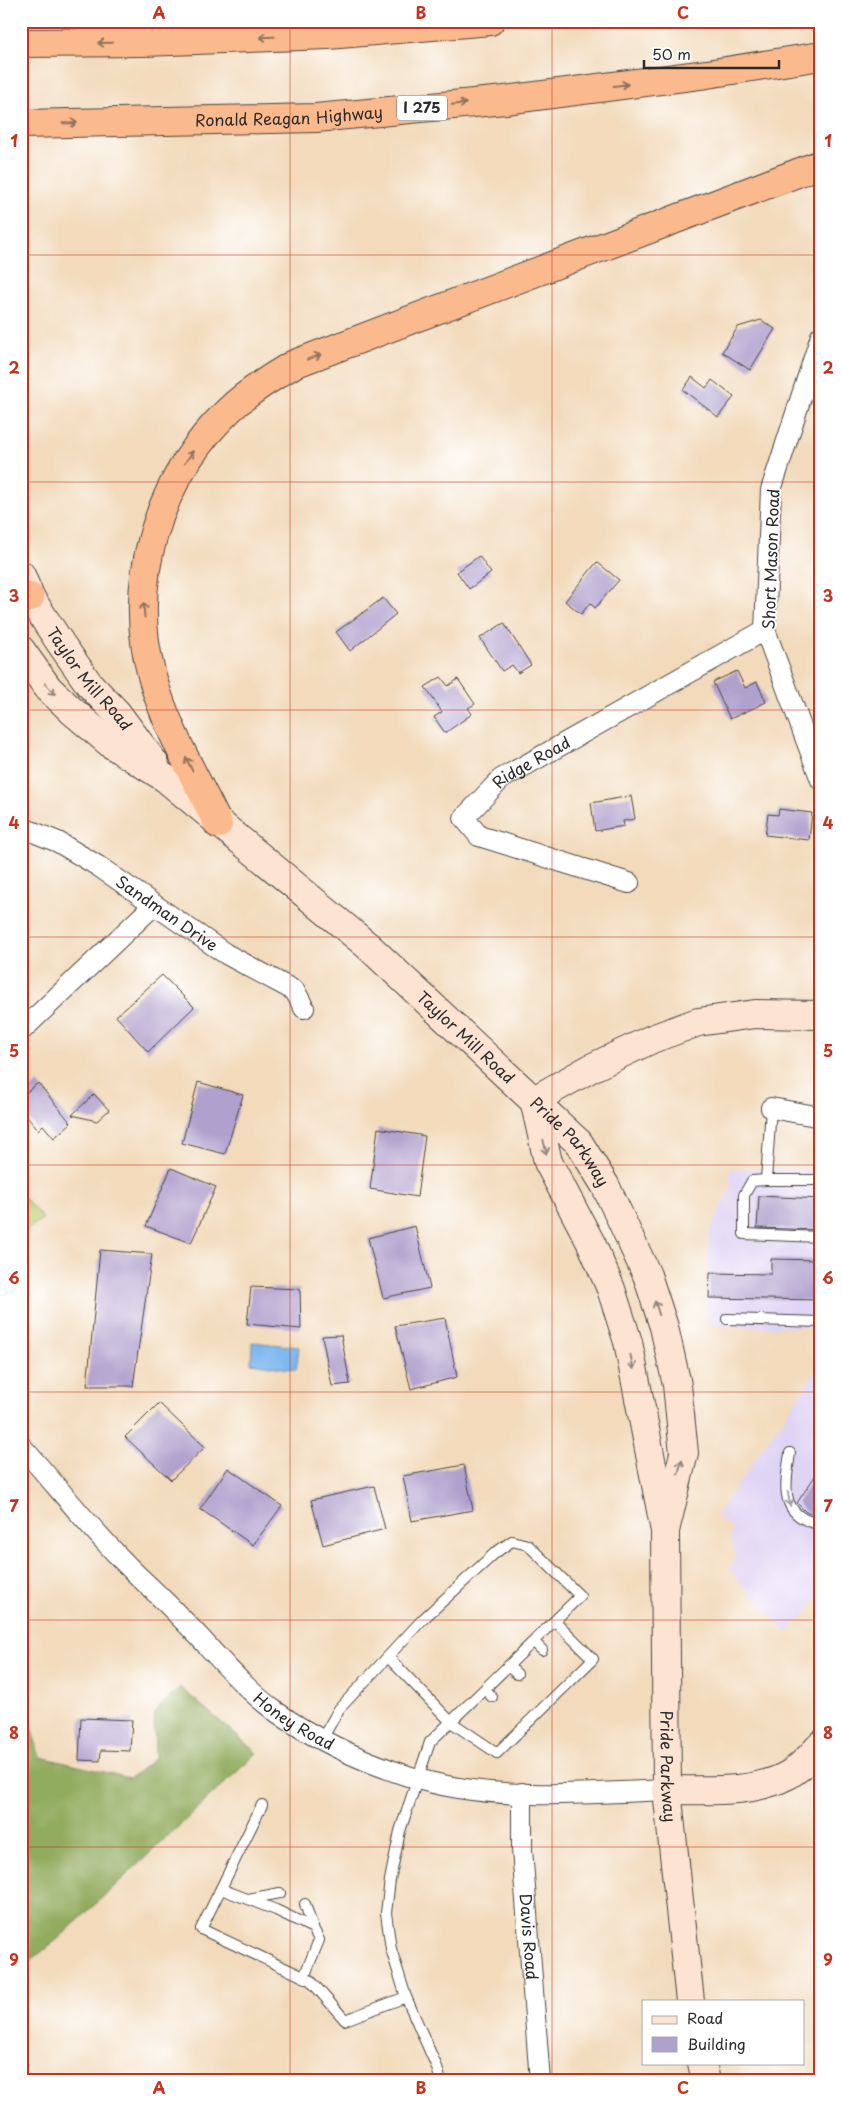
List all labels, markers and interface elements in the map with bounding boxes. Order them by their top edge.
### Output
text: A [153,0,166,24]
text: B [416,0,427,24]
text: C [677,0,689,24]
one-way arrow [259,33,275,42]
one-way arrow [97,38,113,48]
scale bar [644,38,780,70]
text: 50 m [652,42,691,65]
one-way arrow [612,79,628,89]
road number: I 275 [397,96,447,120]
street label: Ronald Reagan Highway [195,99,384,131]
one-way arrow [451,99,467,109]
one-way arrow [62,118,78,127]
text: 1 [10,128,18,152]
text: 1 [824,128,832,152]
one-way arrow [306,352,321,361]
text: 2 [8,355,20,379]
text: 2 [822,355,834,379]
one-way arrow [184,450,195,464]
street label: Short Mason Road [756,488,784,630]
text: 3 [9,583,19,607]
text: 3 [823,583,833,607]
one-way arrow [139,602,148,618]
street label: Taylor Mill Road [42,622,139,735]
one-way arrow [44,683,56,696]
street label: Ridge Road [486,729,574,793]
one-way arrow [184,757,193,772]
text: 4 [9,810,20,834]
text: 4 [823,810,834,834]
street label: Sandman Drive [111,869,223,956]
street label: Taylor Mill Road [412,985,521,1089]
text: 5 [9,1038,19,1062]
text: 5 [823,1038,833,1062]
street label: Pride Parkway [526,1091,616,1190]
one-way arrow [541,1139,550,1155]
text: 6 [8,1265,20,1289]
text: 6 [822,1265,834,1289]
one-way arrow [652,1300,662,1316]
one-way arrow [628,1353,638,1369]
one-way arrow [676,1459,686,1475]
one-way arrow [784,1491,794,1507]
text: 7 [9,1493,19,1517]
text: 7 [823,1493,833,1517]
street label: Honey Road [249,1686,339,1755]
street label: Pride Parkway [655,1710,683,1823]
text: 8 [9,1720,19,1744]
text: 8 [823,1720,833,1744]
street label: Davis Road [514,1893,545,1981]
text: 9 [9,1947,19,1971]
text: 9 [823,1947,833,1971]
legend [642,2000,804,2064]
text: Road [687,2006,723,2029]
text: Building [687,2032,746,2055]
text: A [153,2075,166,2099]
text: B [416,2075,427,2099]
text: C [677,2075,689,2099]

